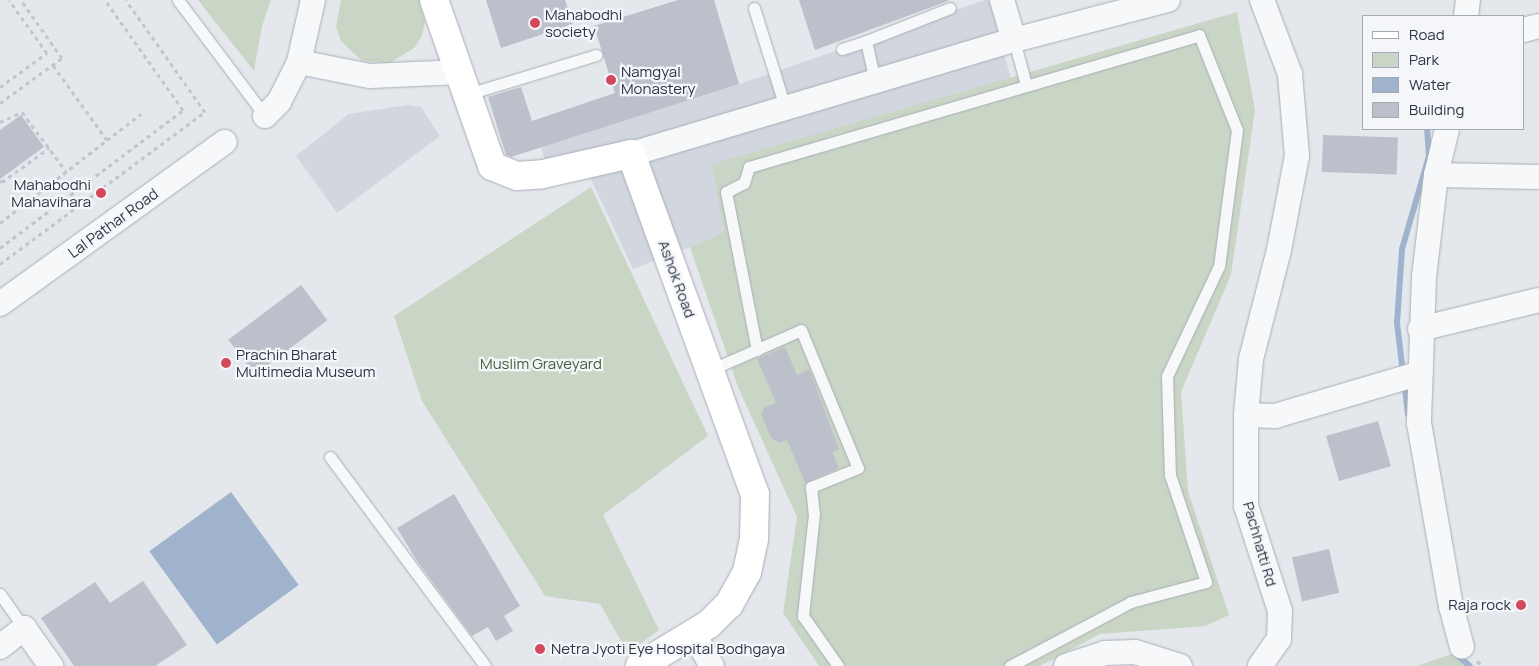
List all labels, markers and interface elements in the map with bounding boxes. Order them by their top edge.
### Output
place label: Mahabodhi society [545,5,622,40]
legend [1362,15,1524,130]
marker: Mahabodhi society [529,17,541,29]
text: Road [1409,24,1445,45]
text: Park [1409,49,1439,70]
place label: Namgyal Monastery [621,62,695,97]
marker: Namgyal Monastery [605,74,617,86]
text: Water [1409,74,1451,95]
text: Building [1409,99,1464,120]
place label: Mahabodhi Mahavihara [11,175,91,210]
street label: Lal Pathar Road [65,184,161,262]
marker: Mahabodhi Mahavihara [95,187,107,199]
street label: Ashok Road [655,238,699,320]
place label: Prachin Bharat Multimedia Museum [236,345,375,380]
park label: Muslim Graveyard [480,355,602,373]
marker: Prachin Bharat Multimedia Museum [220,357,232,369]
street label: Pachhatti Rd [1239,499,1281,589]
place label: Raja rock [1448,596,1511,614]
marker: Raja rock [1515,599,1527,611]
place label: Netra Jyoti Eye Hospital Bodhgaya [551,640,785,658]
marker: Netra Jyoti Eye Hospital Bodhgaya [533,642,547,656]

